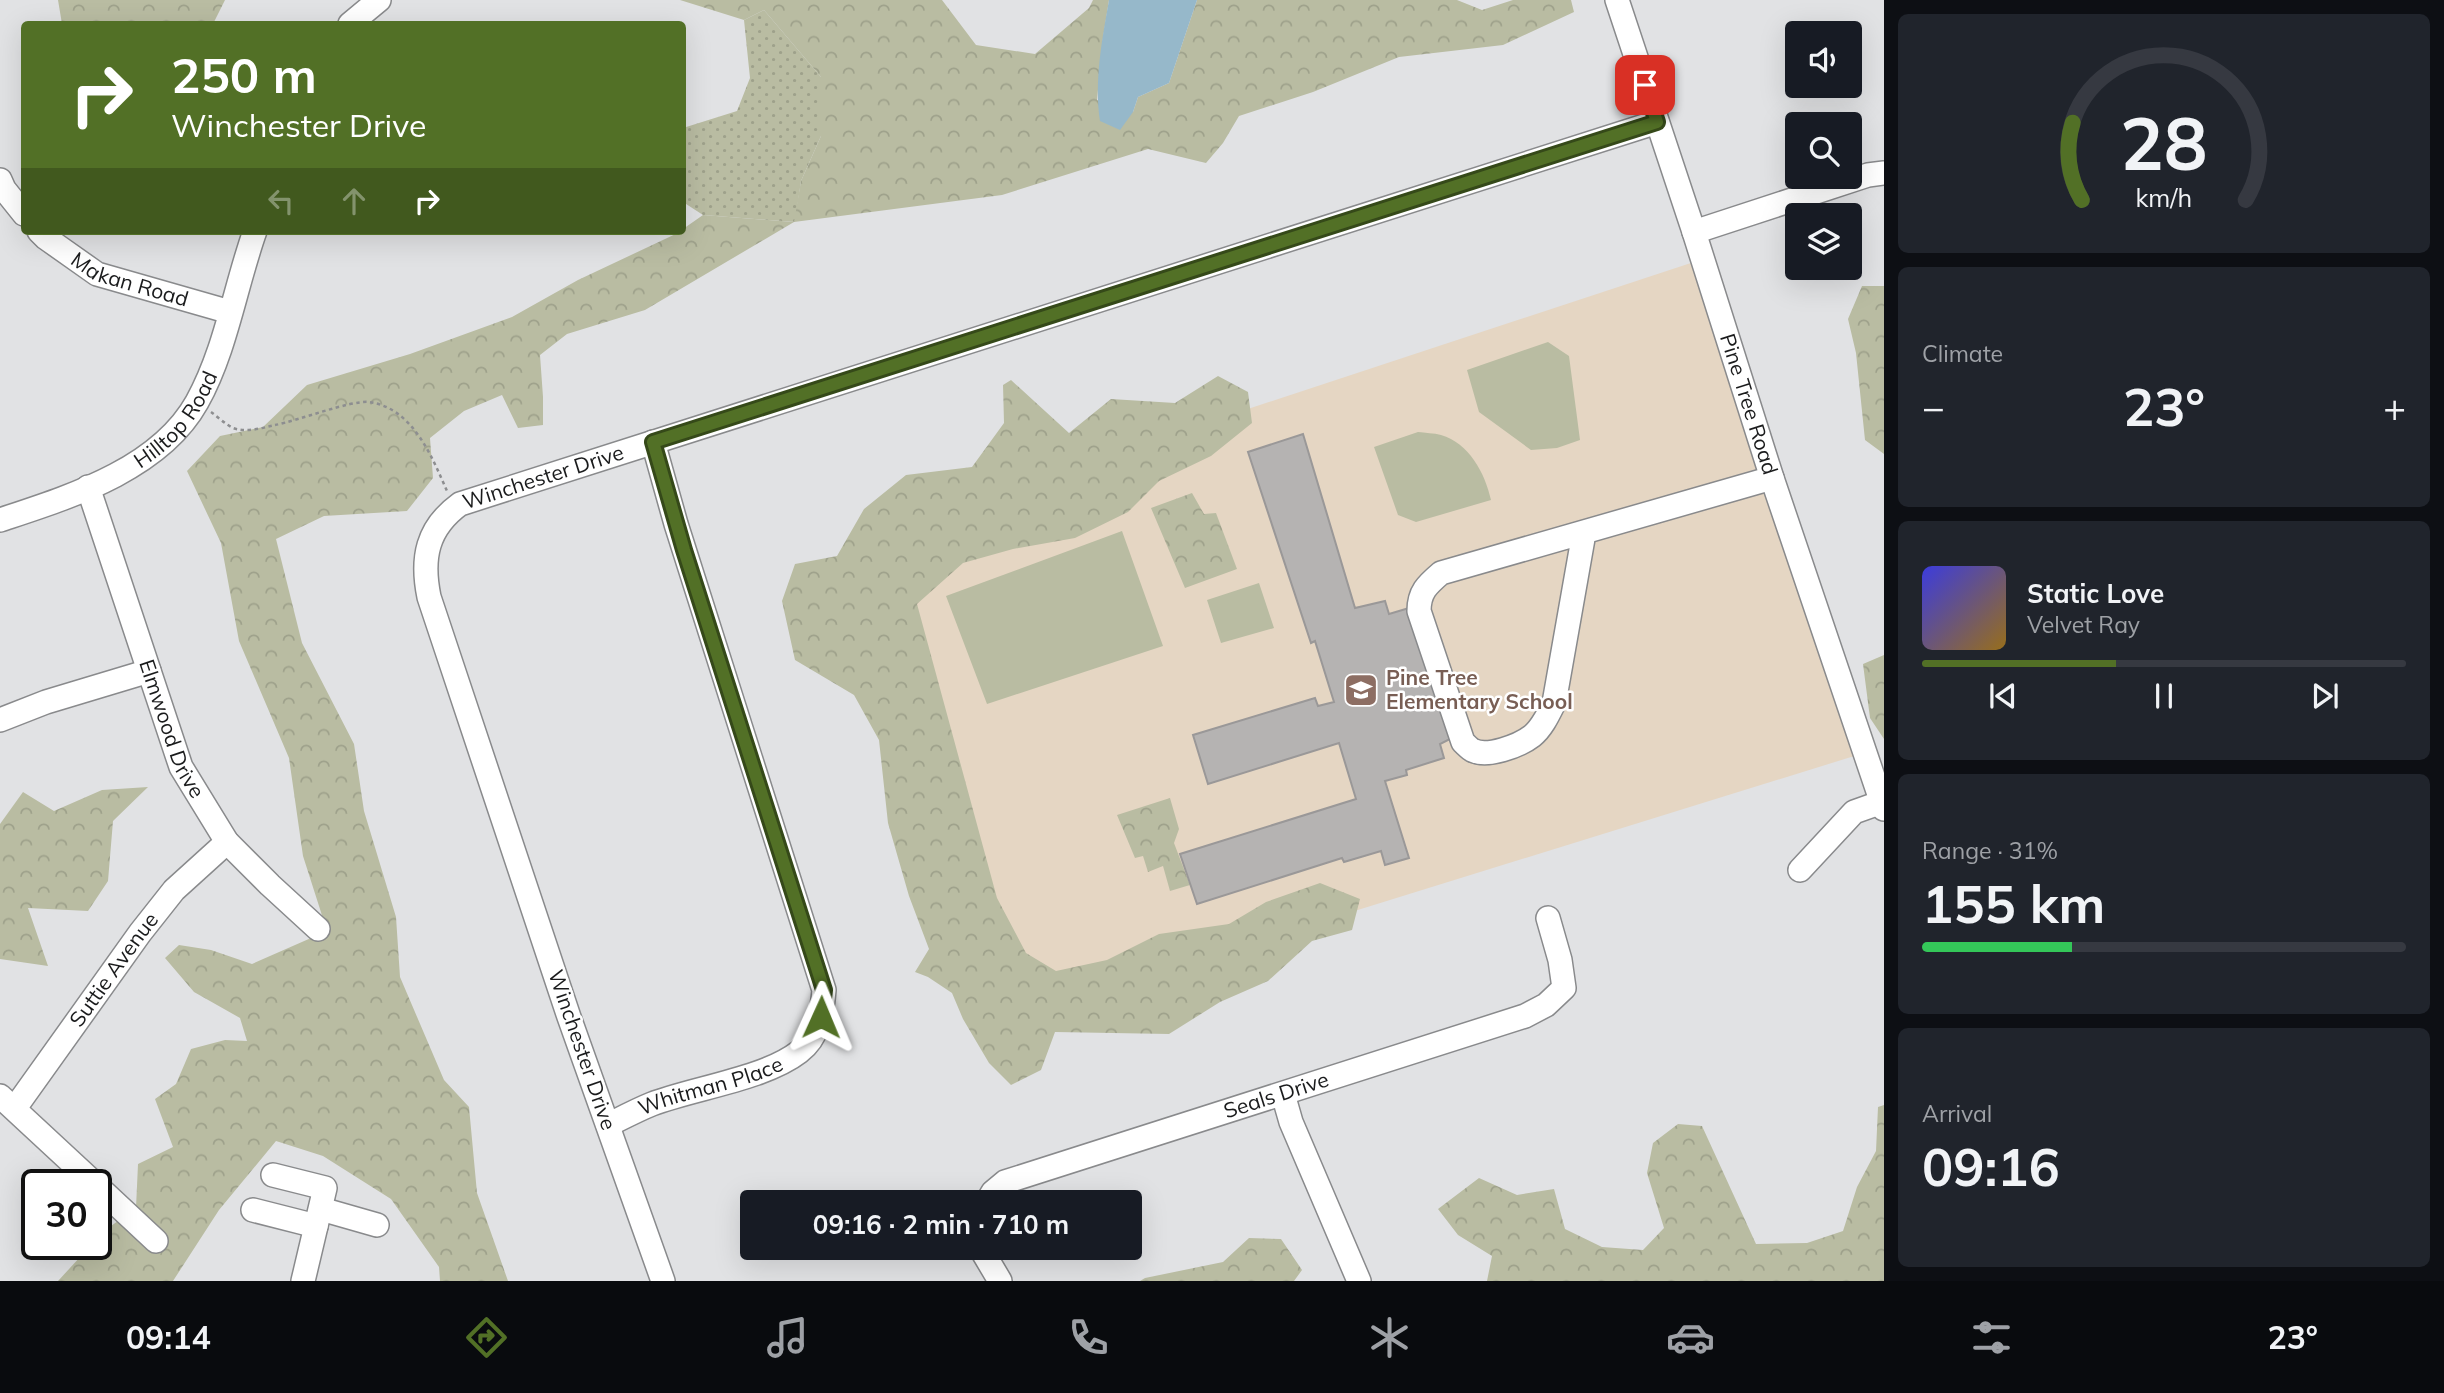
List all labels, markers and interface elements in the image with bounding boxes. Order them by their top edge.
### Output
map controls [1785,21,1862,280]
button: sound [1785,21,1862,98]
text: 250 m [171,44,317,105]
icon: right [56,49,147,140]
pin [1615,55,1675,115]
icon: arrive [1626,66,1664,104]
text: 28 [2120,97,2208,188]
text: Winchester Drive [171,105,426,145]
button: search [1785,112,1862,189]
icon: left [262,182,300,220]
icon: ahead [335,182,373,220]
icon: right [408,182,446,220]
text: km/h [2136,182,2192,213]
button: layers [1785,203,1862,280]
street label: Makan Road [66,246,192,311]
street label: Pine Tree Road [1715,330,1784,478]
text: Climate [1922,339,2003,368]
street label: Hilltop Road [128,367,222,473]
text: 23° [2123,374,2205,439]
text: − [1922,383,1945,431]
text: + [2383,383,2406,431]
street label: Winchester Drive [459,439,627,514]
text: Static Love [2027,577,2164,610]
text: Velvet Ray [2027,610,2140,639]
street label: Elmwood Drive [134,656,211,803]
place label: Pine Tree Elementary School [1386,664,1573,714]
school or university icon: Pine Tree Elementary School [1342,671,1380,709]
icon: previous [1984,677,2022,715]
icon: pause [2145,677,2183,715]
icon: next [2306,677,2344,715]
text: Range · 31% [1922,836,2058,865]
text: 155 km [1922,871,2105,936]
street label: Suttie Avenue [63,907,163,1031]
street label: Winchester Drive [543,966,623,1133]
position arrow [784,980,858,1054]
street label: Whitman Place [634,1050,787,1120]
street label: Seals Drive [1220,1066,1332,1123]
text: Arrival [1922,1099,1992,1128]
text: 09:16 [1922,1134,2060,1199]
speed limit sign: 30 [21,1169,112,1260]
text: 09:16 · 2 min · 710 m [813,1208,1069,1241]
icon: directions [462,1313,511,1362]
icon: music [763,1313,812,1362]
icon: phone [1064,1313,1113,1362]
icon: climate [1365,1313,1414,1362]
icon: car [1666,1313,1715,1362]
icon: filters [1967,1313,2016,1362]
text: 09:14 [126,1317,211,1357]
text: 23° [2267,1317,2318,1357]

